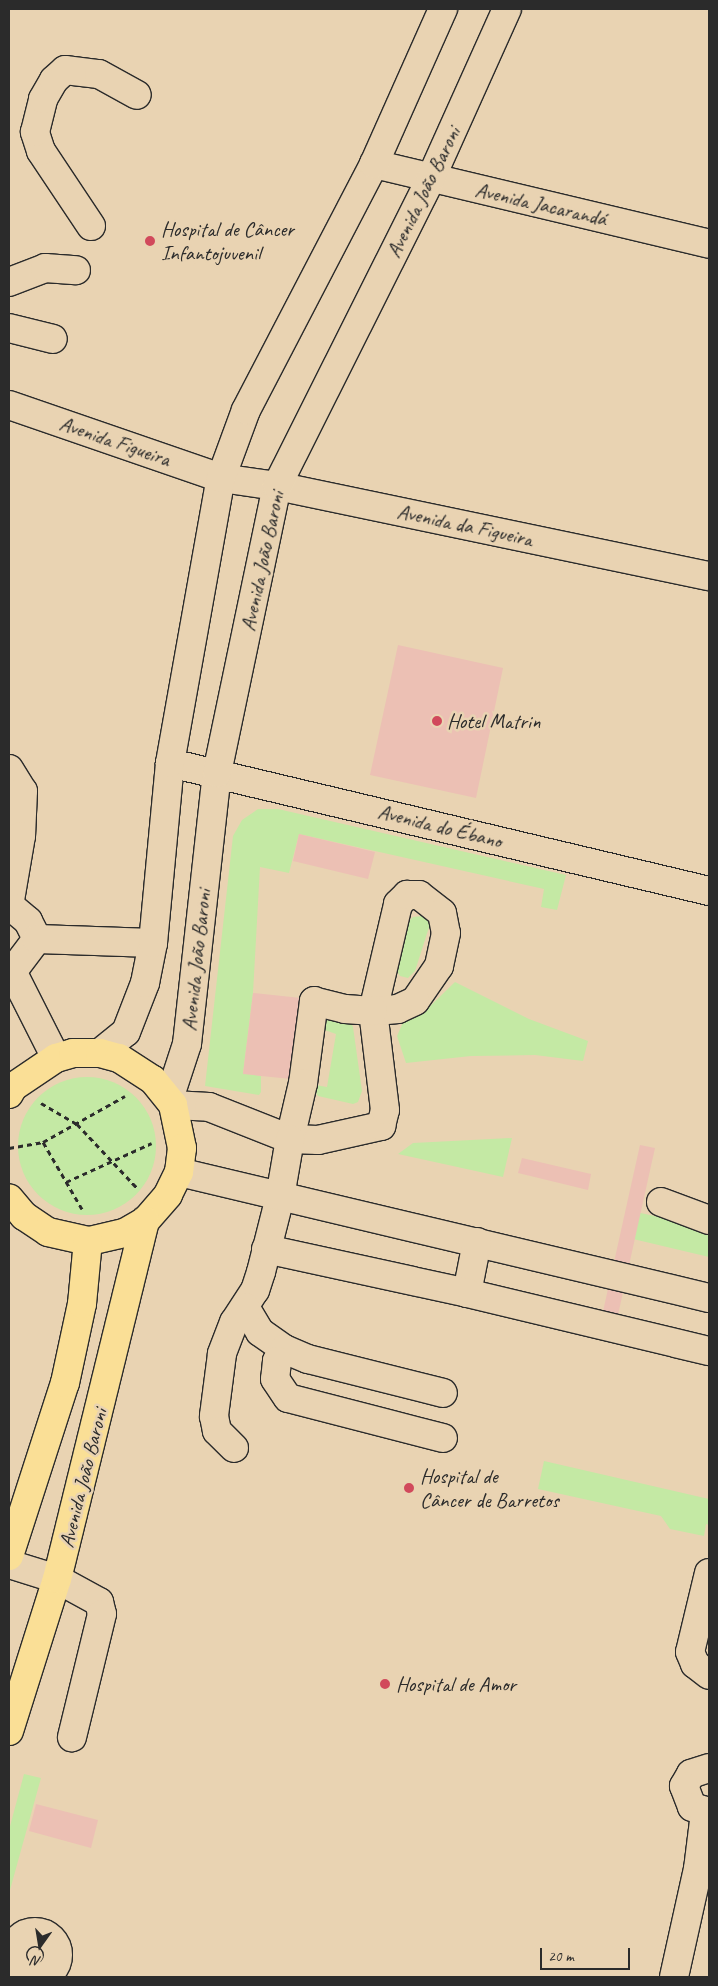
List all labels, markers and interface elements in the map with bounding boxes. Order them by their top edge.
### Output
street label: Avenida João Baroni [380,122,466,262]
street label: Avenida Jacarandá [473,177,609,231]
place label: Hospital de Câncer Infantojuvenil [161,216,294,266]
marker: Hospital de Câncer Infantojuvenil [143,234,157,248]
street label: Avenida Figueira [56,410,174,472]
street label: Avenida João Baroni [235,488,289,634]
street label: Avenida da Figueira [395,498,535,552]
place label: Hotel Matrin [447,708,541,734]
marker: Hotel Matrin [431,715,443,727]
street label: Avenida do Ébano [375,798,505,854]
street label: Avenida João Baroni [176,887,216,1033]
street label: Avenida João Baroni [53,1405,113,1551]
place label: Hospital de Câncer de Barretos [420,1463,559,1513]
marker: Hospital de Câncer de Barretos [402,1481,416,1495]
place label: Hospital de Amor [396,1671,516,1697]
marker: Hospital de Amor [378,1677,392,1691]
north arrow [15,1921,65,1971]
scale bar [543,1938,633,1970]
text: 20 m [548,1947,574,1966]
text: N [30,1952,43,1970]

